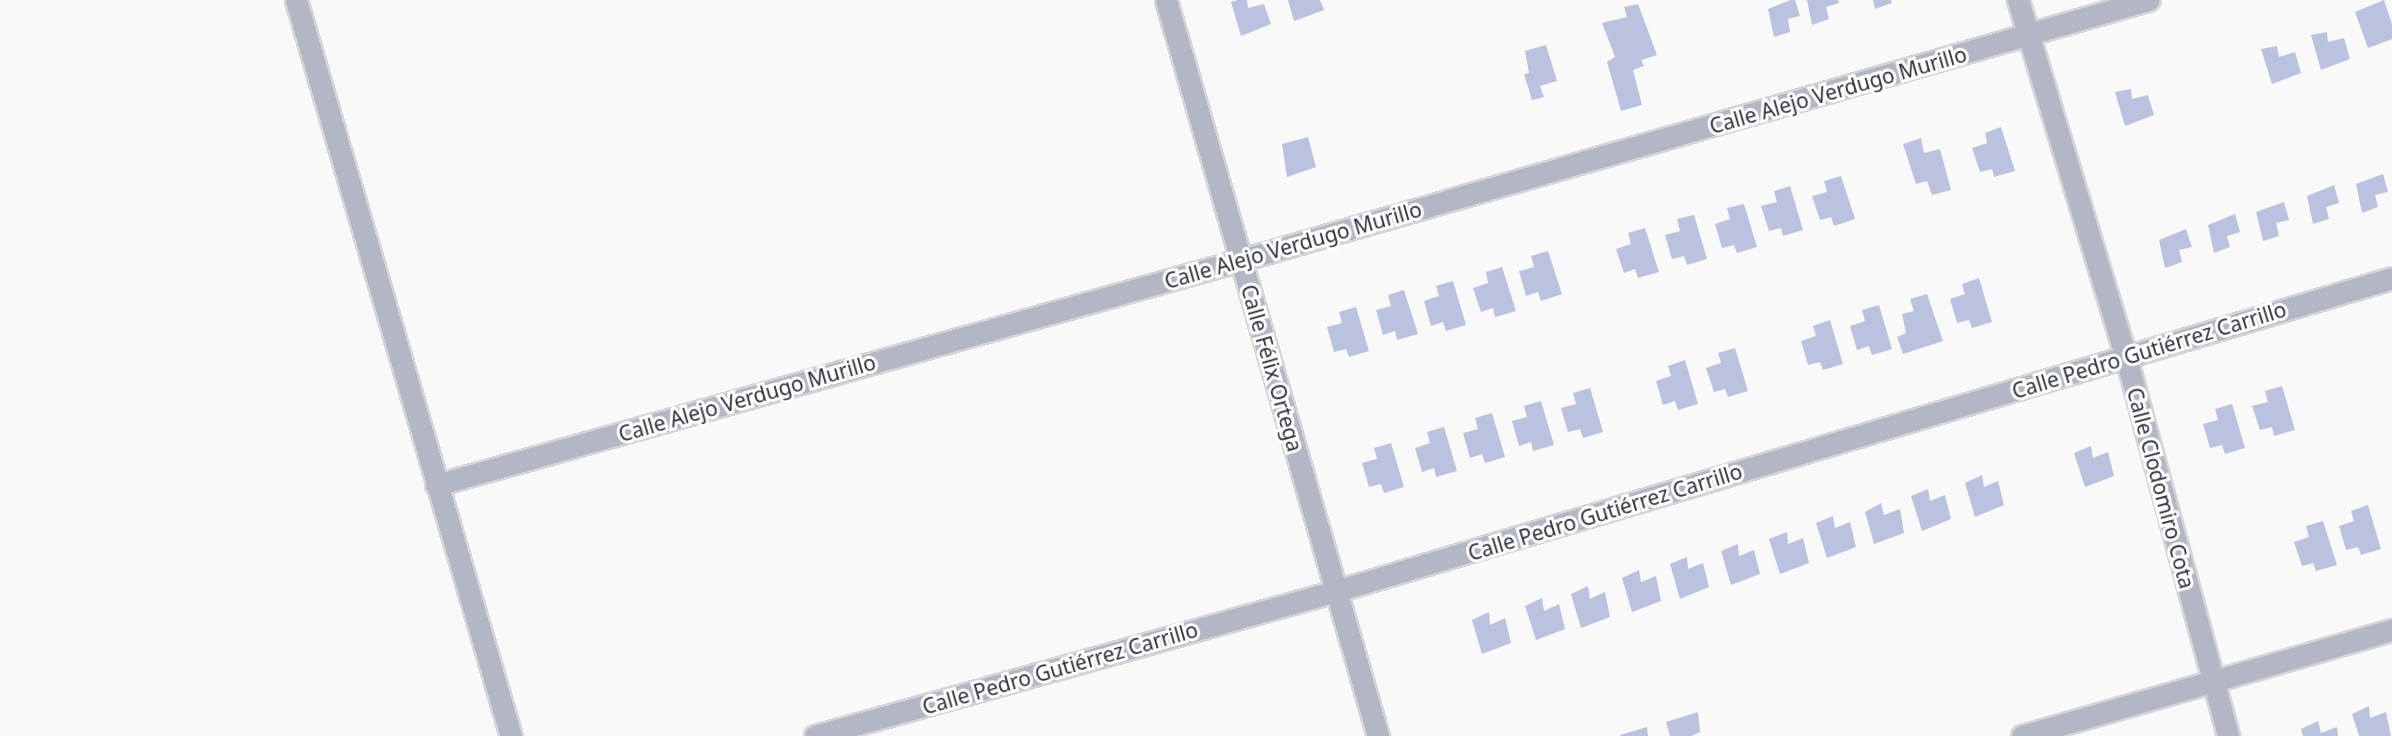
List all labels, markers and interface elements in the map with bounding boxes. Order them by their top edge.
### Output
street label: Calle Alejo Verdugo Murillo [1707,41,1969,139]
street label: Calle Alejo Verdugo Murillo [1162,196,1424,294]
street label: Calle Félix Ortega [1236,282,1308,454]
street label: Calle Pedro Gutiérrez Carrillo [2009,296,2289,404]
street label: Calle Alejo Verdugo Murillo [616,349,878,447]
street label: Calle Clodomiro Cota [2122,385,2200,591]
street label: Calle Pedro Gutiérrez Carrillo [1465,458,1745,566]
street label: Calle Pedro Gutiérrez Carrillo [919,617,1201,719]

